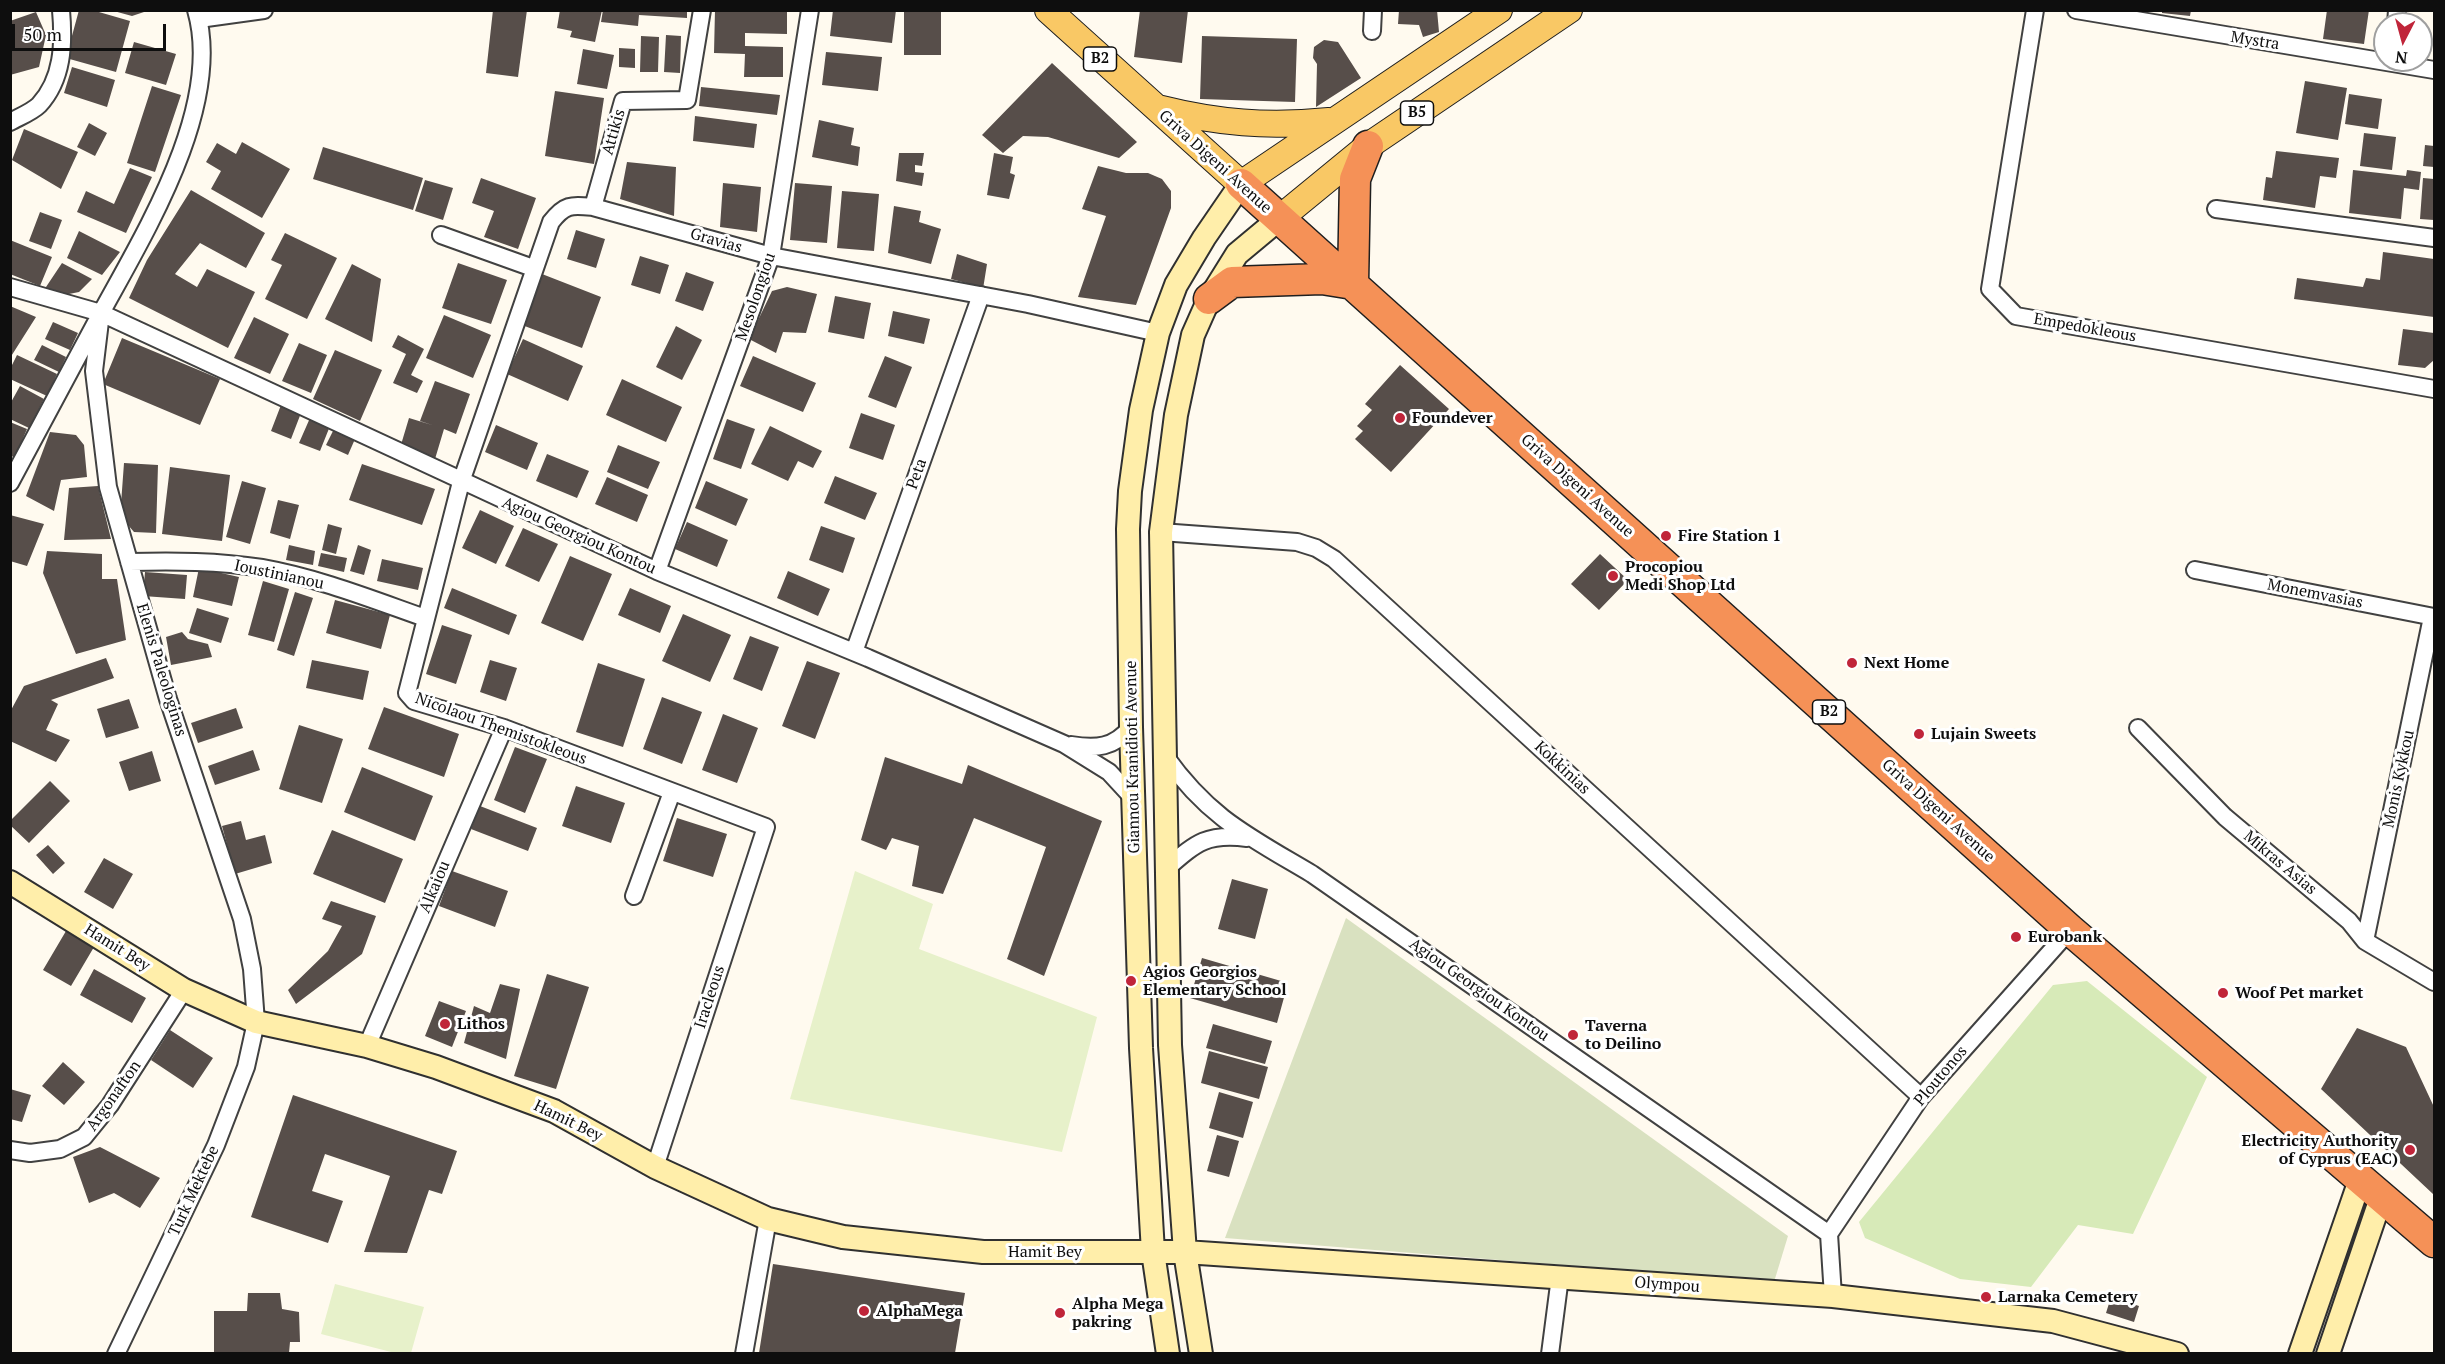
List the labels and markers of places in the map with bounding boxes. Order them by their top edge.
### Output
place label: Foundever [1412,408,1493,428]
marker: Foundever [1393,411,1407,425]
place label: Fire Station 1 [1678,526,1781,546]
marker: Fire Station 1 [1659,529,1673,543]
place label: Procopiou Medi Shop Ltd [1625,557,1735,595]
marker: Procopiou Medi Shop Ltd [1606,569,1620,583]
place label: Next Home [1864,653,1949,673]
marker: Next Home [1845,656,1859,670]
place label: Lujain Sweets [1931,724,2036,744]
marker: Lujain Sweets [1912,727,1926,741]
place label: Eurobank [2028,927,2102,947]
marker: Eurobank [2009,930,2023,944]
place label: Agios Georgios Elementary School [1143,962,1287,1000]
marker: Agios Georgios Elementary School [1124,974,1138,988]
place label: Woof Pet market [2235,983,2363,1003]
marker: Woof Pet market [2216,986,2230,1000]
place label: Lithos [457,1014,505,1034]
place label: Taverna to Deilino [1585,1016,1661,1054]
marker: Lithos [438,1017,452,1031]
marker: Taverna to Deilino [1566,1028,1580,1042]
place label: Electricity Authority of Cyprus (EAC) [2241,1131,2398,1169]
marker: Electricity Authority of Cyprus (EAC) [2403,1143,2417,1157]
place label: Larnaka Cemetery [1998,1287,2137,1307]
marker: Larnaka Cemetery [1979,1290,1993,1304]
place label: Alpha Mega pakring [1072,1294,1164,1332]
place label: AlphaMega [876,1301,963,1321]
marker: AlphaMega [857,1304,871,1318]
marker: Alpha Mega pakring [1053,1306,1067,1320]

